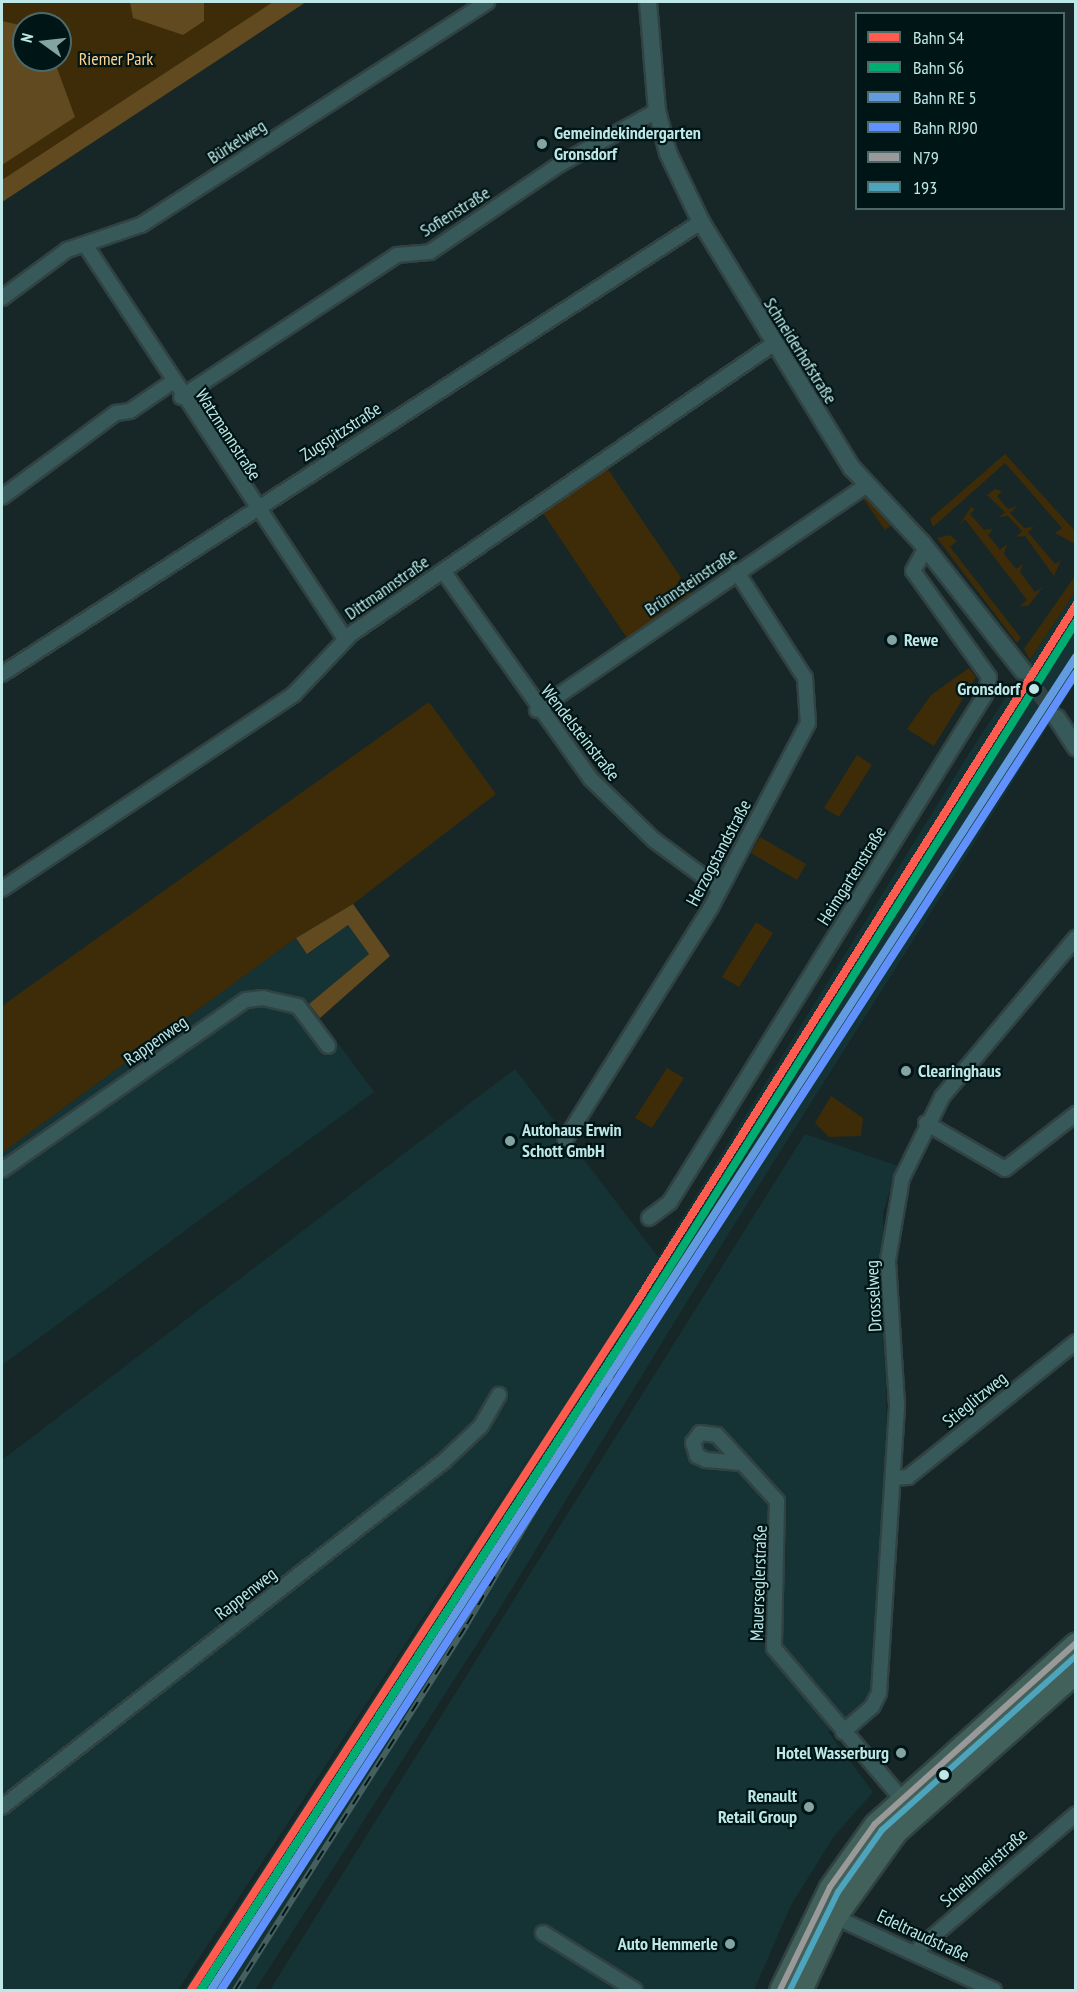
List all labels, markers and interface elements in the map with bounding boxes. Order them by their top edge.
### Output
north arrow [12,12,72,72]
legend [855,12,1065,210]
text: Bahn S4 [913,26,964,49]
text: N [16,31,37,45]
park label: Riemer Park [79,48,153,70]
text: Bahn S6 [913,56,964,79]
text: Bahn RE 5 [913,86,977,109]
street label: Bürkelweg [204,115,270,169]
text: Bahn RJ90 [913,116,978,139]
place label: Gemeindekindergarten Gronsdorf [554,123,701,166]
marker: Gemeindekindergarten Gronsdorf [535,137,549,151]
text: N79 [913,146,939,169]
text: 193 [913,176,937,199]
street label: Sofienstraße [416,182,494,242]
street label: Schneiderhofstraße [759,294,841,408]
street label: Watzmannstraße [191,385,265,485]
street label: Zugspitzstraße [297,398,385,466]
street label: Brünnsteinstraße [641,543,741,621]
street label: Dittmannstraße [341,551,433,625]
place label: Rewe [904,629,938,651]
marker: Rewe [885,633,899,647]
place label: Gronsdorf [957,678,1020,700]
marker: Gronsdorf [1025,680,1043,698]
street label: Wendelsteinstraße [536,681,624,785]
street label: Herzogstandstraße [682,796,756,910]
street label: Heimgartenstraße [813,823,891,929]
street label: Rappenweg [120,1011,192,1071]
place label: Clearinghaus [918,1060,1001,1082]
marker: Clearinghaus [899,1064,913,1078]
place label: Autohaus Erwin Schott GmbH [522,1120,622,1162]
marker: Autohaus Erwin Schott GmbH [503,1134,517,1148]
street label: Drosselweg [861,1260,887,1332]
street label: Stieglitzweg [938,1367,1012,1433]
street label: Mauerseglerstraße [746,1525,772,1641]
street label: Rappenweg [211,1563,281,1625]
place label: Hotel Wasserburg [776,1742,889,1764]
marker: Hotel Wasserburg [894,1746,908,1760]
unlabelled marker [938,1769,950,1781]
place label: Renault Retail Group [718,1786,797,1828]
marker: Renault Retail Group [802,1800,816,1814]
street label: Scheibmeirstraße [936,1824,1032,1912]
street label: Edeltraudstraße [873,1905,973,1967]
place label: Auto Hemmerle [618,1933,718,1955]
marker: Auto Hemmerle [723,1937,737,1951]

